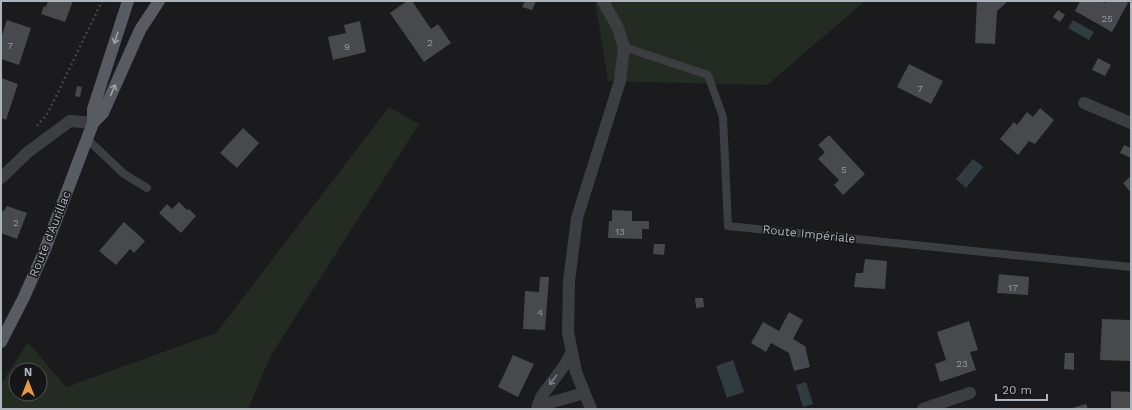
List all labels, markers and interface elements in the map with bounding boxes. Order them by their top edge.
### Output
house number: 25 [1101,13,1113,24]
one-way arrow [112,32,119,45]
house number: 2 [427,37,433,48]
house number: 7 [7,40,13,51]
house number: 9 [344,41,350,52]
house number: 7 [917,83,923,94]
one-way arrow [110,85,117,97]
house number: 5 [841,164,847,175]
street label: Route d'Aurillac [26,189,74,279]
house number: 2 [13,217,19,228]
street label: Route Impériale [762,222,856,246]
house number: 13 [615,226,625,237]
house number: 17 [1008,282,1018,293]
house number: 4 [537,307,543,318]
house number: 23 [956,358,968,369]
north arrow [8,362,48,402]
text: N [24,366,32,379]
one-way arrow [549,375,558,386]
scale bar [996,376,1047,402]
text: 20 m [1002,383,1032,397]

